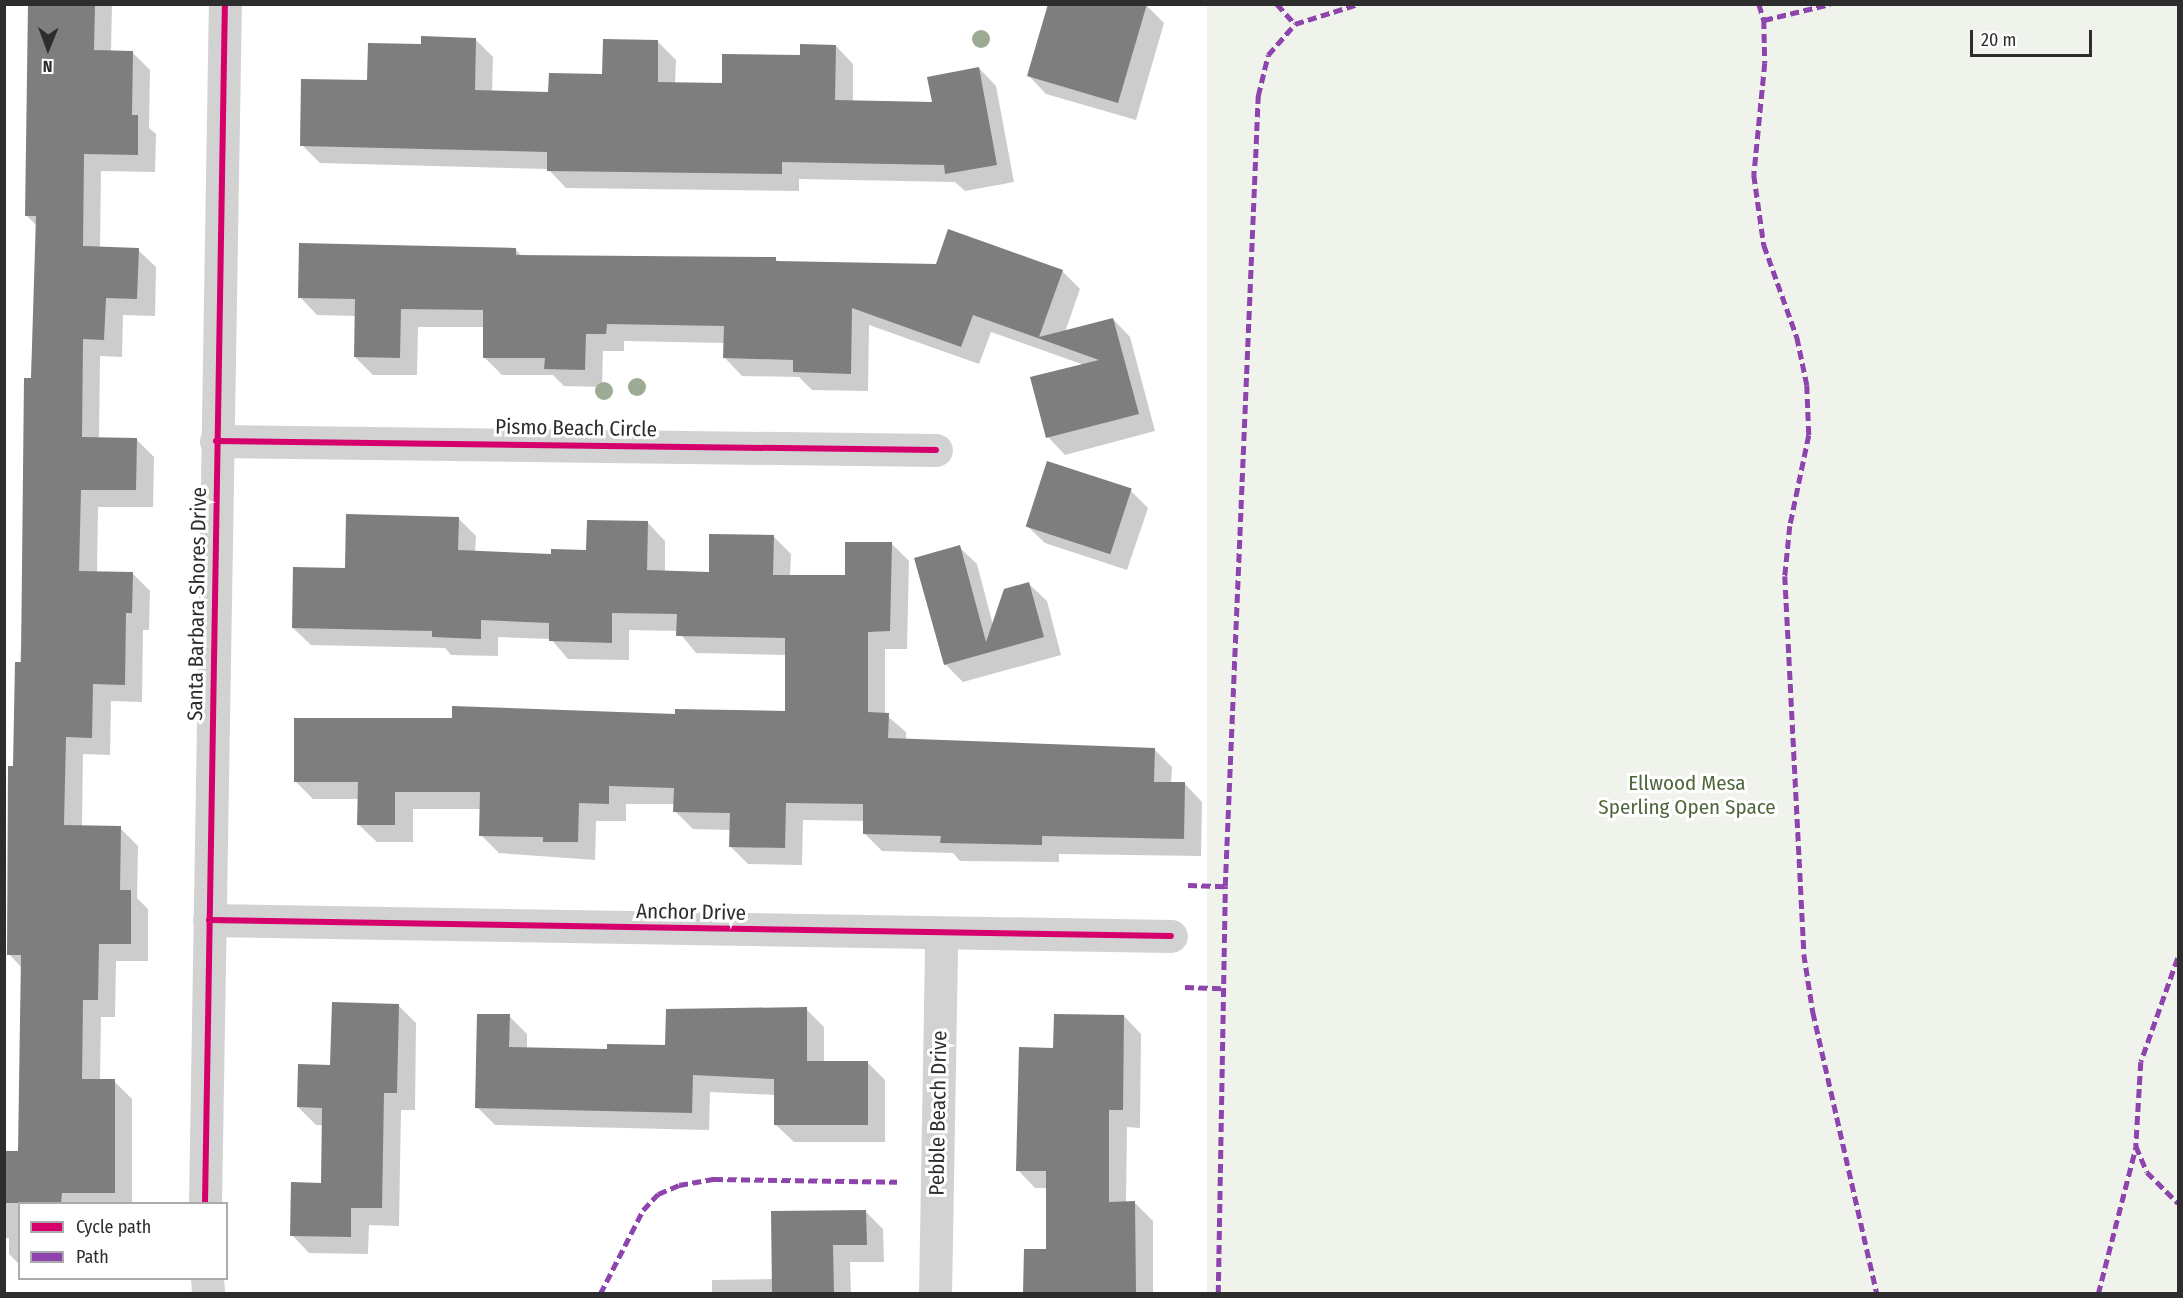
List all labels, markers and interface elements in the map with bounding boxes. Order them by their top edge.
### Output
north arrow [18,18,78,78]
scale bar [1973,18,2094,56]
text: 20 m [1981,29,2016,51]
text: N [43,57,53,76]
street label: Pismo Beach Circle [495,414,657,442]
street label: Santa Barbara Shores Drive [182,487,212,721]
park label: Ellwood Mesa Sperling Open Space [1598,770,1776,820]
street label: Anchor Drive [636,898,746,926]
street label: Pebble Beach Drive [924,1030,952,1196]
legend [18,1202,228,1280]
text: Cycle path [76,1216,151,1238]
text: Path [76,1246,109,1268]

